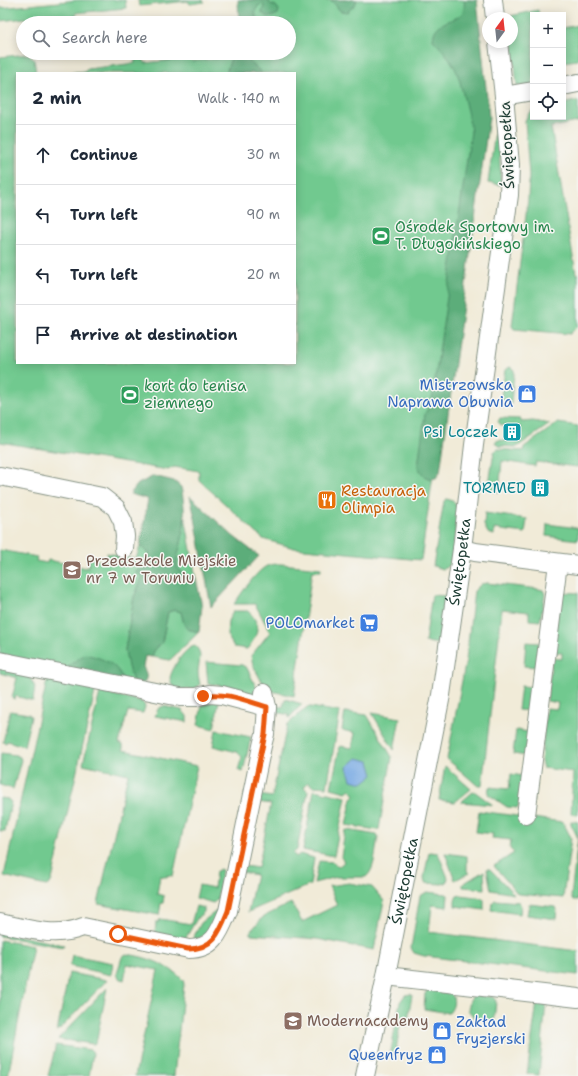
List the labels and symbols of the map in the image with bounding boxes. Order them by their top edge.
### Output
north arrow [482,12,518,48]
street label: Świętopełka [494,100,519,189]
place label: Ośrodek Sportowy im. T. Długokińskiego [395,217,554,254]
sports icon: Ośrodek Sportowy im. T. Długokińskiego [370,225,392,247]
place label: Mistrzowska Naprawa Obuwia [387,375,514,412]
place label: kort do tenisa ziemnego [144,376,247,413]
shop icon: Mistrzowska Naprawa Obuwia [516,383,538,405]
sports icon: kort do tenisa ziemnego [119,384,141,406]
building icon: Psi Loczek [501,421,523,443]
place label: Psi Loczek [423,422,498,442]
building icon: TORMED [529,477,551,499]
place label: TORMED [463,478,526,498]
place label: Restauracja Olimpia [341,481,427,518]
restaurant icon: Restauracja Olimpia [316,489,338,511]
street label: Świętopełka [443,516,476,607]
place label: Przedszkole Miejskie nr 7 w Toruniu [86,551,237,588]
school or university icon: Przedszkole Miejskie nr 7 w Toruniu [61,559,83,581]
supermarket icon: POLOmarket [358,612,380,634]
place label: POLOmarket [266,613,355,633]
route end [194,687,212,705]
street label: Świętopełka [385,835,423,926]
route start [109,925,127,943]
school or university icon: Modernacademy [282,1010,304,1032]
place label: Modernacademy [307,1011,429,1031]
place label: Zakład Fryzjerski [456,1012,526,1049]
shop icon: Zakład Fryzjerski [431,1020,453,1042]
shop icon: Queenfryz [426,1044,448,1066]
place label: Queenfryz [348,1045,423,1065]

